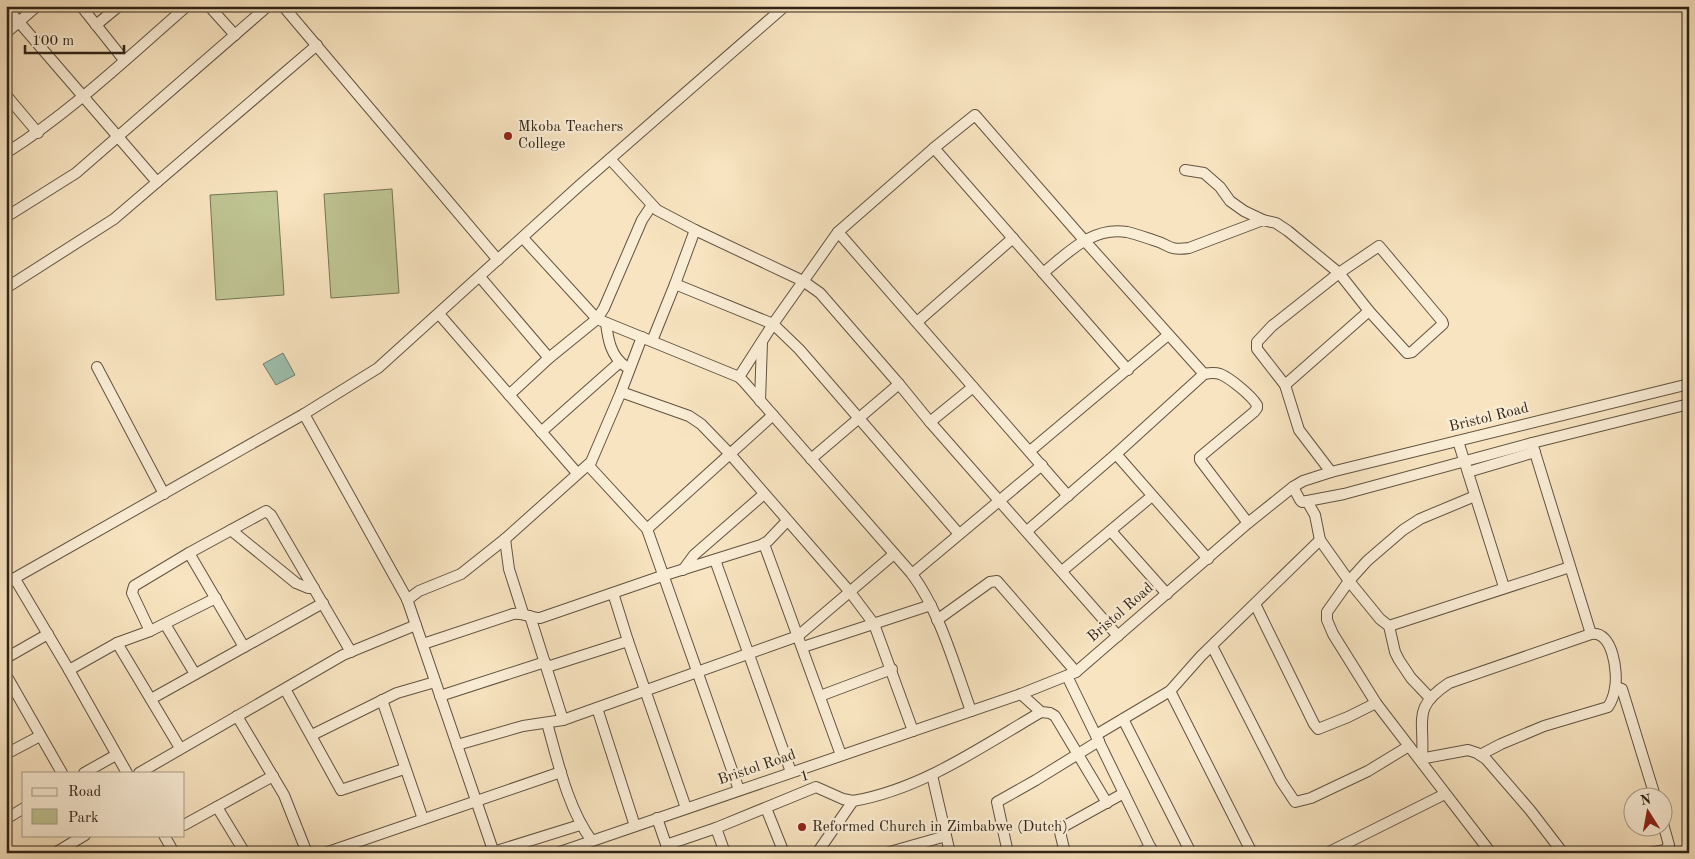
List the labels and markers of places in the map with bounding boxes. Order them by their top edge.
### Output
place label: Mkoba Teachers College [518,120,623,152]
marker: Mkoba Teachers College [502,130,514,142]
place label: Reformed Church in Zimbabwe (Dutch) [812,820,1068,835]
marker: Reformed Church in Zimbabwe (Dutch) [796,821,808,833]

